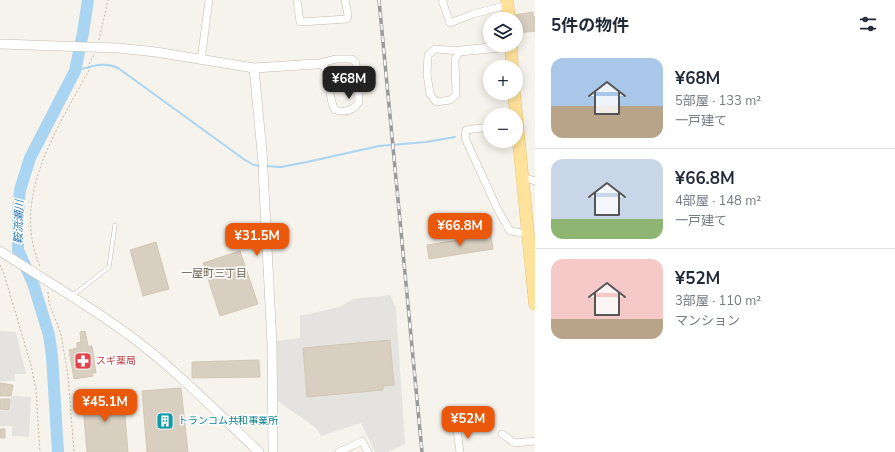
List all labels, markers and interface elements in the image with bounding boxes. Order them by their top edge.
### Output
map controls [483,12,523,148]
button: layers [483,12,523,52]
icon: filters [857,13,879,35]
text: 5件の物件 [551,14,629,37]
button: + [483,60,523,100]
pin: ¥68M [325,66,373,100]
text: ¥68M [675,67,720,90]
text: ¥68M [332,70,366,88]
icon: home [583,74,631,122]
text: 5部屋 · 133 m² [675,92,761,110]
button: − [483,108,523,148]
text: 一戸建て [675,112,727,130]
text: ¥66.8M [675,167,735,190]
icon: home [583,175,631,223]
text: 4部屋 · 148 m² [675,192,761,210]
water label: 鞍流瀬川 [11,199,27,244]
text: 一戸建て [675,212,727,230]
pin: ¥66.8M [427,213,493,247]
text: ¥66.8M [437,217,483,235]
pin: ¥31.5M [224,223,290,257]
text: ¥31.5M [234,227,280,245]
district label: 一屋町三丁目 [181,266,247,281]
text: ¥52M [675,267,720,290]
icon: home [583,275,631,323]
text: 3部屋 · 110 m² [675,292,761,310]
text: マンション [675,312,740,330]
pharmacy icon: スギ薬局 [73,351,93,371]
place label: スギ薬局 [96,354,136,368]
pin: ¥45.1M [72,389,138,423]
text: ¥45.1M [82,393,128,411]
pin: ¥52M [444,406,492,440]
text: ¥52M [451,410,485,428]
building icon: トランコム共和事業所 [155,411,175,431]
place label: トランコム共和事業所 [178,414,278,428]

